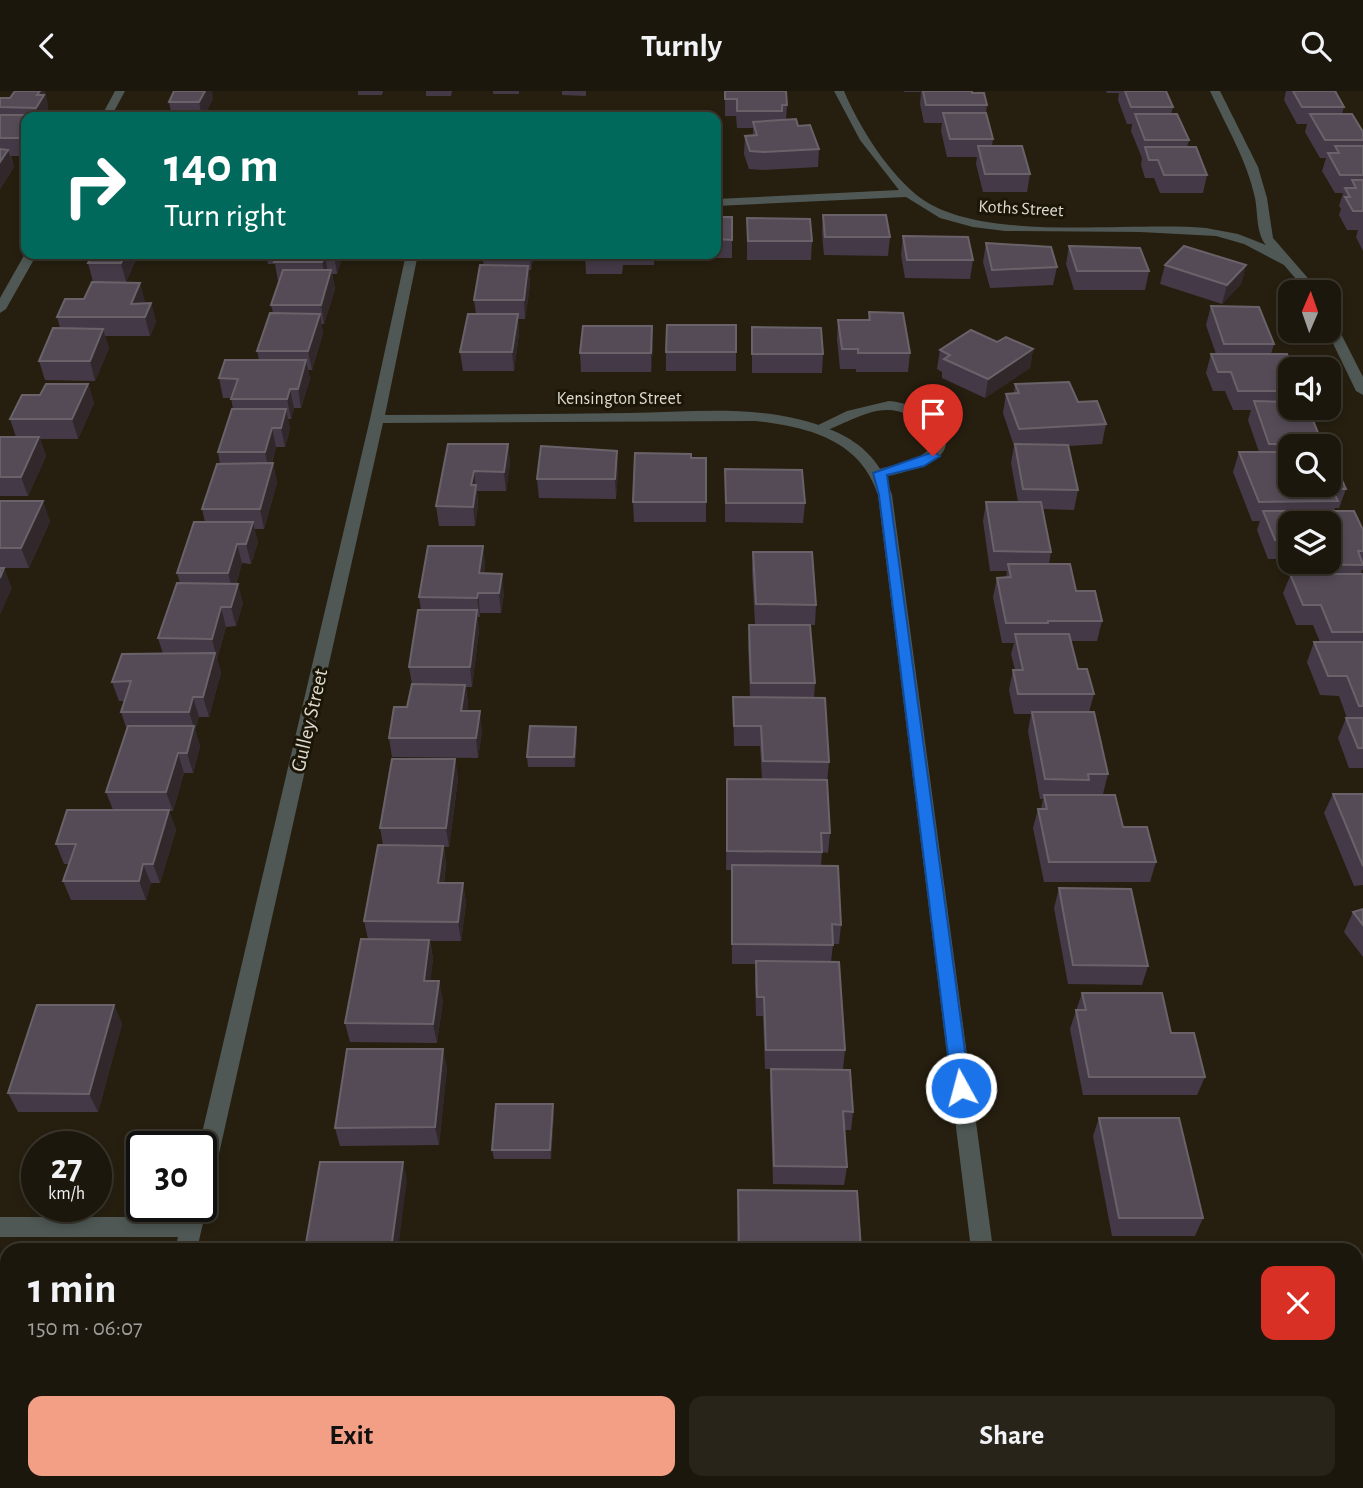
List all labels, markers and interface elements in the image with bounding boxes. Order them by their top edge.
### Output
icon: back [28,27,66,65]
icon: search [1297,27,1335,65]
text: Turnly [641,30,722,62]
icon: right [49,140,140,231]
text: 140 m [164,142,279,191]
street label: Koths Street [978,198,1064,220]
text: Turn right [164,200,286,232]
north arrow [1278,280,1340,343]
map controls [1278,280,1341,574]
button: sound [1278,357,1341,420]
pin [903,384,963,456]
street label: Kensington Street [557,390,682,408]
icon: arrive [914,395,952,433]
button: search [1278,434,1341,497]
button: layers [1278,511,1341,574]
street label: Gulley Street [287,666,332,774]
position arrow [924,1051,998,1125]
speed limit sign: 30 [126,1131,217,1222]
text: 27 [51,1150,82,1185]
text: km/h [48,1185,85,1203]
button: close [1261,1266,1335,1340]
text: 1 min [28,1268,117,1310]
text: 150 m · 06:07 [28,1317,143,1340]
button: Exit [28,1396,675,1476]
button: Share [689,1396,1335,1476]

